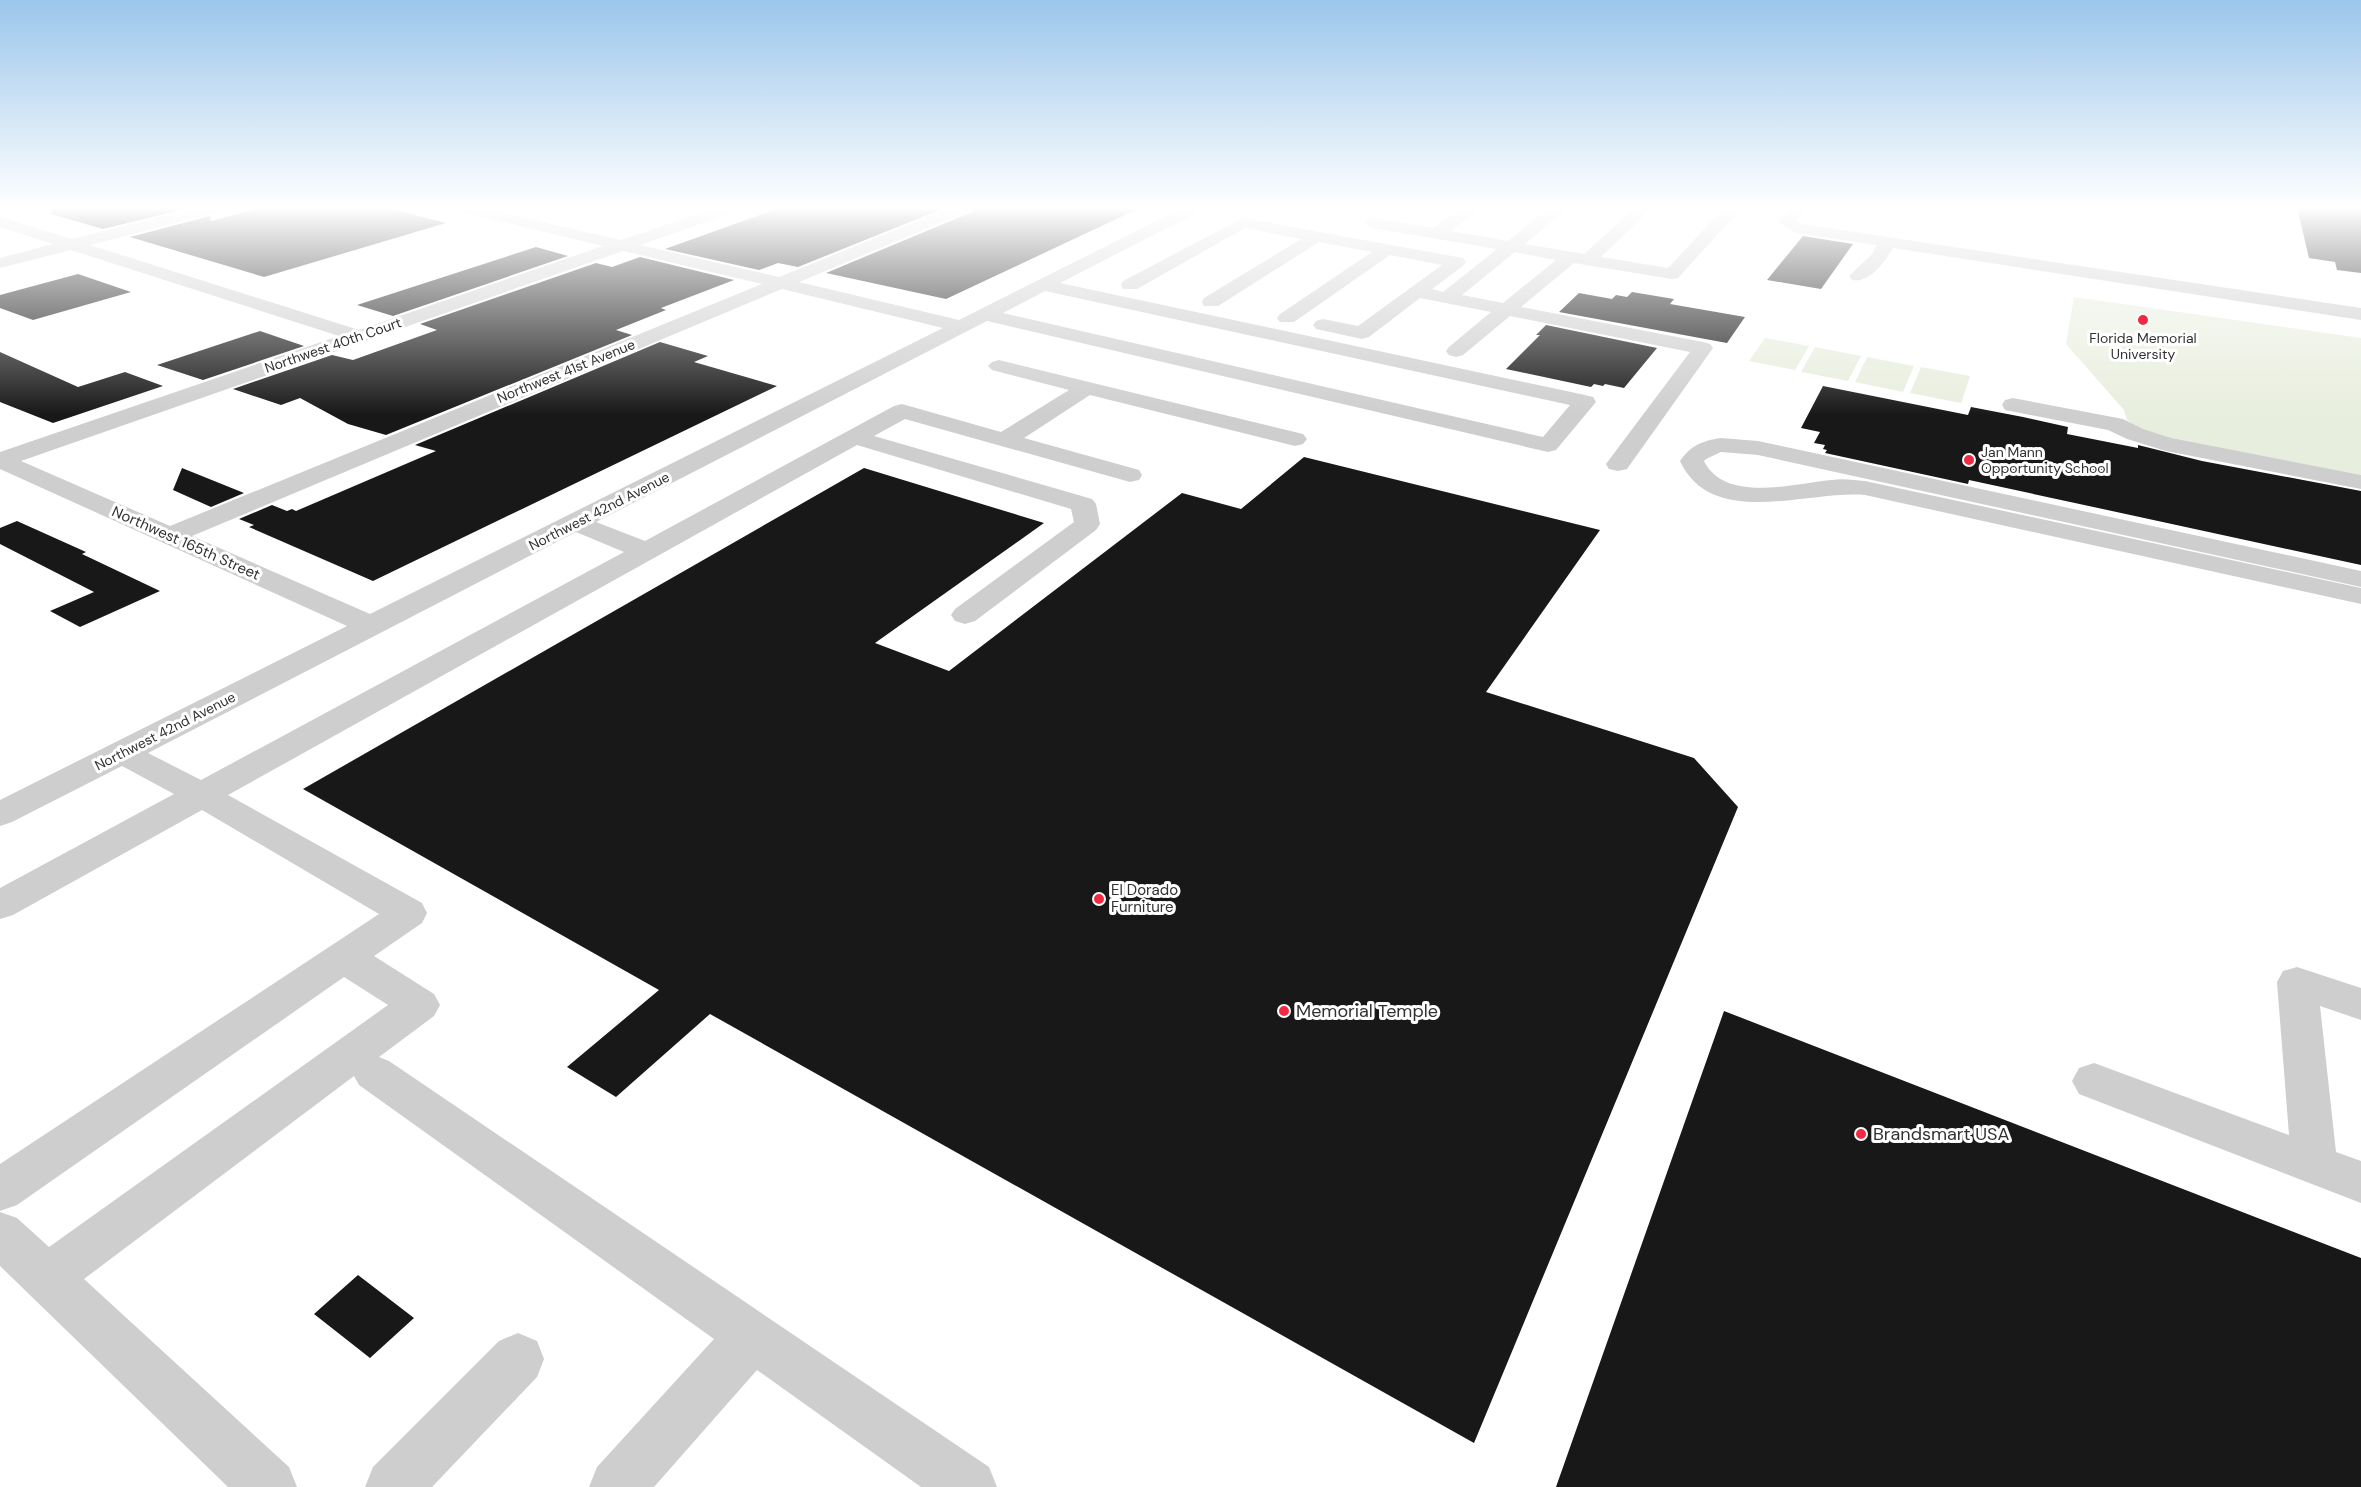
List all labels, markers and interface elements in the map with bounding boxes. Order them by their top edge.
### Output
street label: Northwest 40th Court [262,313,404,377]
marker: Florida Memorial University [2136,313,2150,327]
place label: Florida Memorial University [2089,329,2197,363]
street label: Northwest 41st Avenue [494,335,638,407]
place label: Jan Mann Opportunity School [1981,443,2109,477]
marker: Jan Mann Opportunity School [1962,453,1976,467]
street label: Northwest 42nd Avenue [526,468,672,554]
street label: Northwest 165th Street [109,501,263,585]
street label: Northwest 42nd Avenue [92,688,238,774]
place label: El Dorado Furniture [1111,880,1178,917]
marker: El Dorado Furniture [1092,892,1106,906]
place label: Memorial Temple [1296,999,1438,1023]
marker: Memorial Temple [1277,1004,1291,1018]
place label: Brandsmart USA [1873,1122,2010,1146]
marker: Brandsmart USA [1854,1127,1868,1141]

